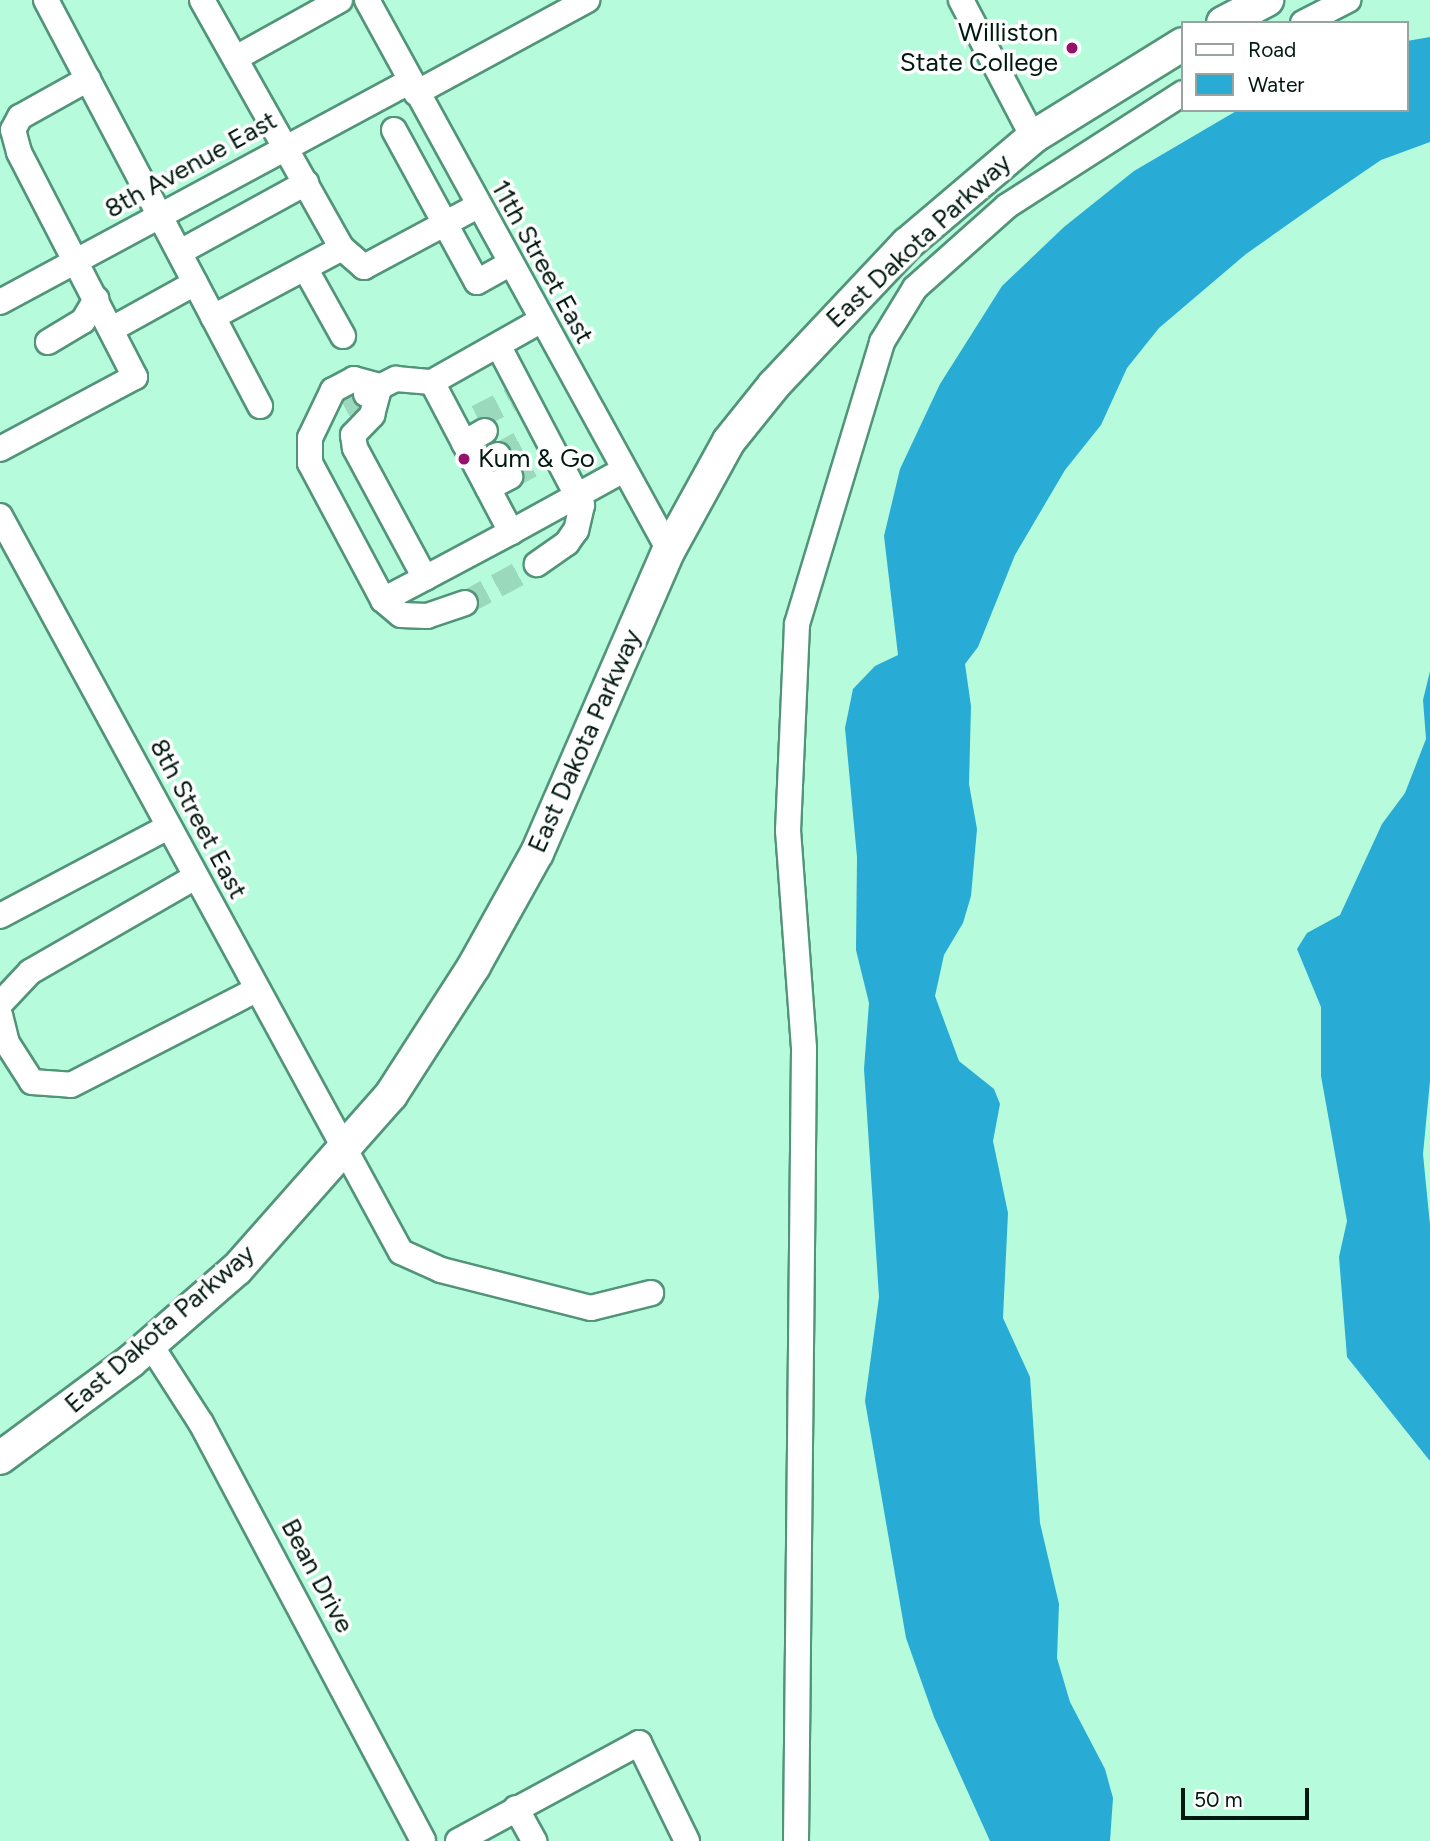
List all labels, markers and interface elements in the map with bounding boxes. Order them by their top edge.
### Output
place label: Williston State College [900,17,1058,78]
legend [1182,21,1409,112]
text: Road [1248,37,1296,62]
marker: Williston State College [1064,40,1080,56]
text: Water [1248,72,1304,97]
street label: 8th Avenue East [100,105,282,225]
street label: East Dakota Parkway [820,147,1018,335]
street label: 11th Street East [484,175,600,349]
place label: Kum & Go [478,443,595,475]
marker: Kum & Go [456,451,472,467]
street label: East Dakota Parkway [522,624,648,858]
street label: 8th Street East [143,734,253,904]
street label: East Dakota Parkway [59,1238,261,1420]
street label: Bean Drive [274,1514,360,1638]
scale bar [1185,1774,1313,1818]
text: 50 m [1194,1787,1243,1812]

